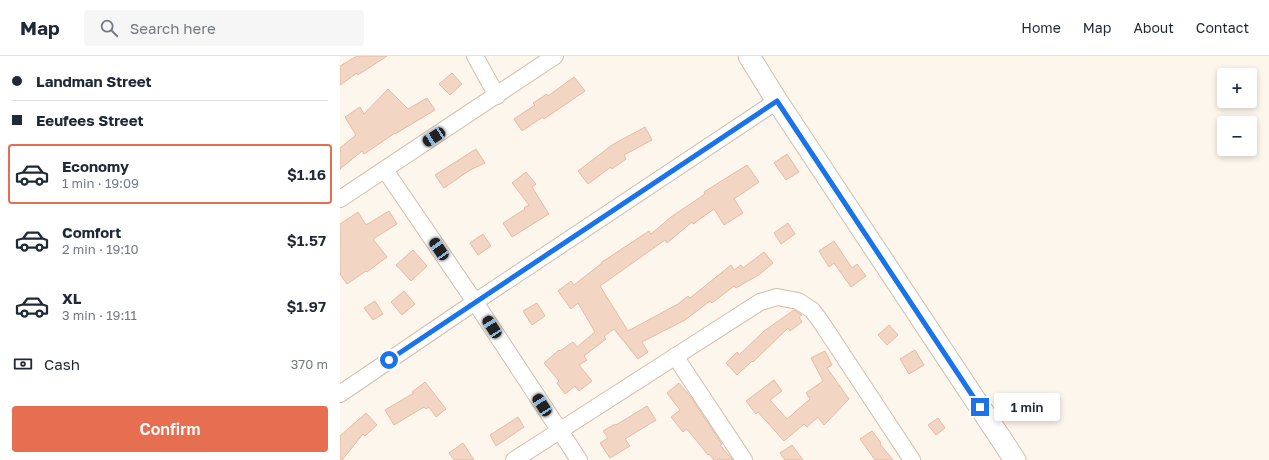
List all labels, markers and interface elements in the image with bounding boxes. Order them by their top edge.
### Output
search box [84,10,364,46]
text: Map [20,16,60,39]
icon: search [98,17,120,39]
text: Search here [130,19,216,37]
text: Home [1021,19,1061,36]
text: Map [1083,19,1111,36]
text: About [1133,19,1174,36]
text: Contact [1196,19,1249,36]
map controls [1217,68,1257,156]
button: + [1217,68,1257,108]
text: Landman Street [36,72,152,90]
text: Eeufees Street [36,111,143,129]
button: − [1217,116,1257,156]
car [421,125,447,149]
icon: car [14,156,50,192]
text: Economy [62,157,129,175]
text: $1.16 [287,165,326,183]
text: 1 min · 19:09 [62,175,139,191]
icon: car [14,222,50,258]
text: Comfort [62,223,121,241]
text: $1.57 [287,231,326,249]
car [427,236,451,262]
text: 2 min · 19:10 [62,241,139,257]
icon: car [14,288,50,324]
text: XL [62,289,81,307]
text: $1.97 [286,297,326,315]
text: 3 min · 19:11 [62,307,137,323]
car [480,314,504,340]
route start [380,351,398,369]
icon: cash [12,353,34,375]
text: Cash [44,355,80,373]
text: 370 m [291,356,328,372]
car [530,392,554,418]
callout: 1 min [994,393,1060,421]
route end [971,398,989,416]
text: 1 min [1011,399,1043,415]
button: Confirm [12,406,328,452]

